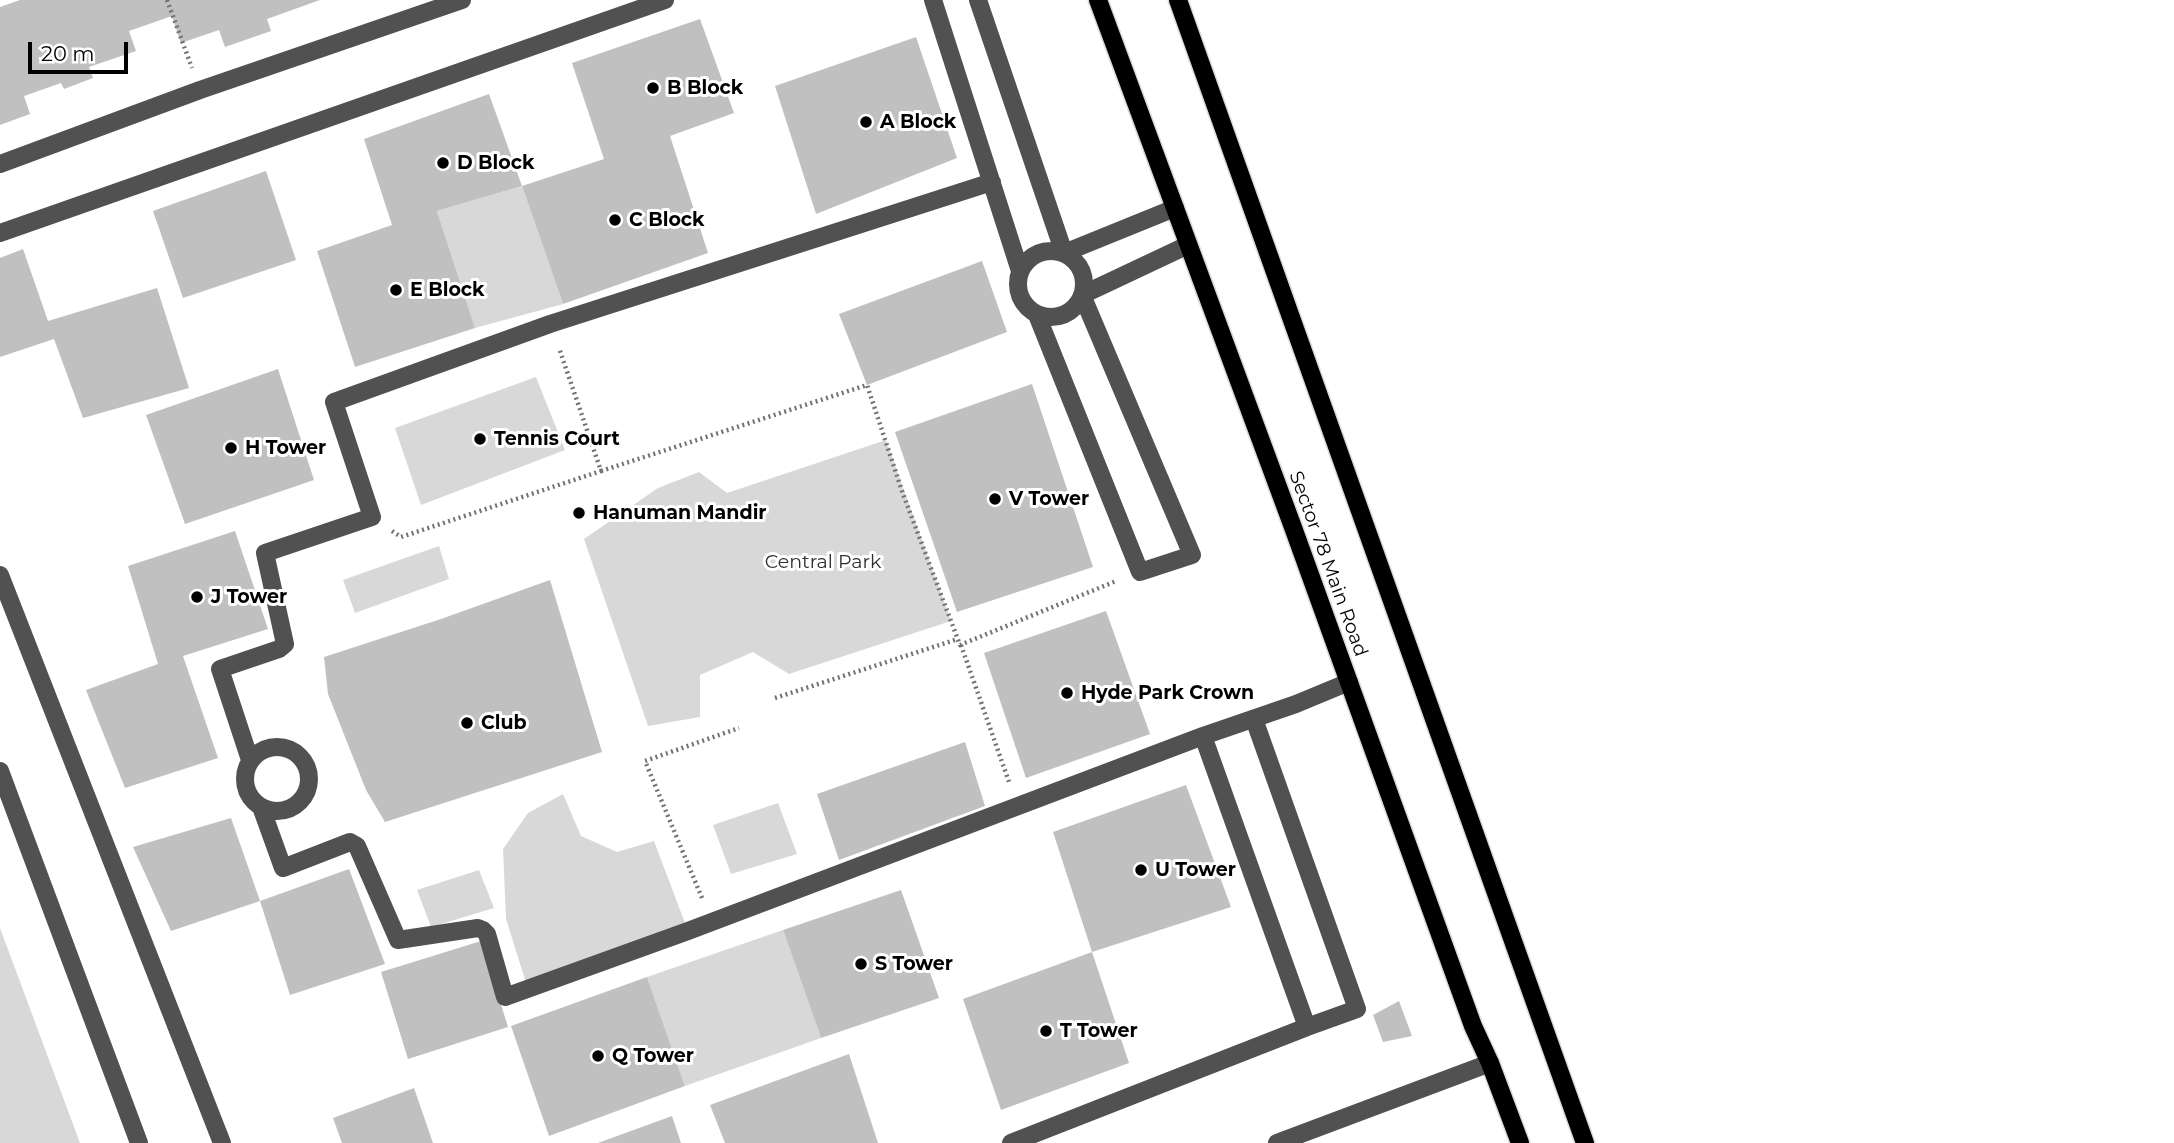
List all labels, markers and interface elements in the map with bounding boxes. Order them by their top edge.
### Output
scale bar [32,28,131,72]
text: 20 m [41,41,95,66]
place label: B Block [667,77,743,99]
marker: B Block [645,80,661,96]
place label: A Block [880,111,956,133]
marker: A Block [858,114,874,130]
place label: D Block [457,152,534,174]
marker: D Block [435,155,451,171]
place label: C Block [629,209,704,231]
marker: C Block [607,212,623,228]
place label: E Block [410,279,484,301]
marker: E Block [388,282,404,298]
place label: Tennis Court [494,428,620,450]
marker: Tennis Court [472,431,488,447]
place label: H Tower [245,437,326,459]
marker: H Tower [223,440,239,456]
street label: Sector 78 Main Road [1284,468,1372,660]
place label: V Tower [1009,488,1089,510]
marker: V Tower [987,491,1003,507]
place label: Hanuman Mandir [593,502,767,524]
marker: Hanuman Mandir [571,505,587,521]
park label: Central Park [765,551,881,573]
place label: J Tower [211,586,287,608]
marker: J Tower [189,589,205,605]
place label: Hyde Park Crown [1081,682,1254,704]
marker: Hyde Park Crown [1059,685,1075,701]
place label: Club [481,712,527,734]
marker: Club [459,715,475,731]
place label: U Tower [1155,859,1236,881]
marker: U Tower [1133,862,1149,878]
place label: S Tower [875,953,953,975]
marker: S Tower [853,956,869,972]
place label: T Tower [1060,1020,1138,1042]
marker: T Tower [1038,1023,1054,1039]
place label: Q Tower [612,1045,694,1067]
marker: Q Tower [590,1048,606,1064]

